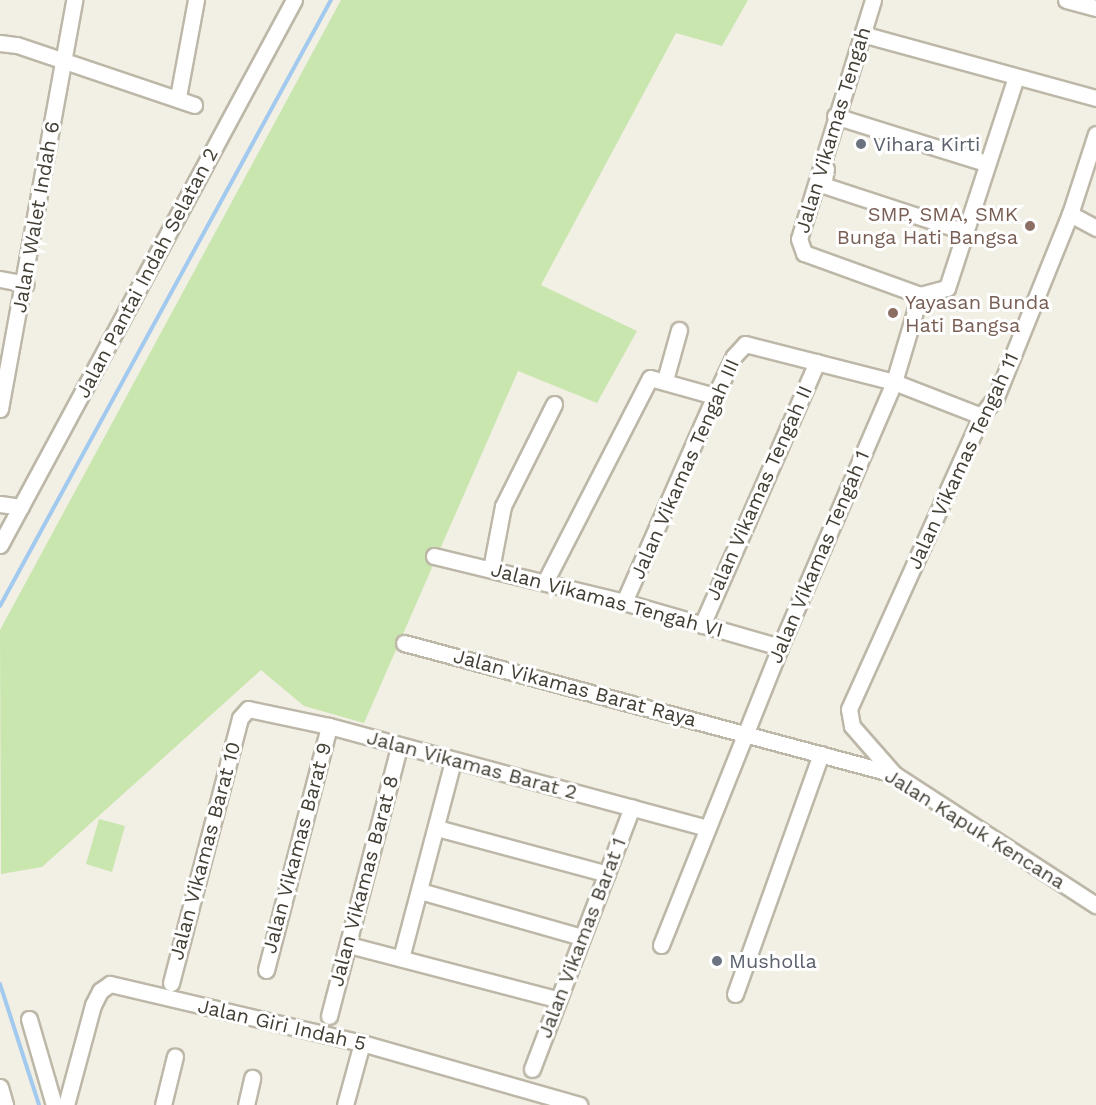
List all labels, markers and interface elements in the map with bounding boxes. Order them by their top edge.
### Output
street label: Jalan Vikamas Tengah [790,23,876,237]
street label: Jalan Walet Indah 6 [7,119,65,315]
place label: Vihara Kirti [873,132,981,156]
marker: Vihara Kirti [854,137,868,151]
street label: Jalan Pantai Indah Selatan 2 [71,144,223,402]
place label: SMP, SMA, SMK Bunga Hati Bangsa [836,202,1018,249]
marker: SMP, SMA, SMK Bunga Hati Bangsa [1023,219,1037,233]
place label: Yayasan Bunda Hati Bangsa [905,290,1050,337]
marker: Yayasan Bunda Hati Bangsa [886,306,900,320]
street label: Jalan Vikamas Tengah 11 [902,348,1024,574]
street label: Jalan Vikamas Tengah III [625,354,745,584]
street label: Jalan Vikamas Tengah II [700,381,818,605]
street label: Jalan Vikamas Tengah 1 [763,446,875,668]
street label: Jalan Vikamas Tengah VI [487,557,727,643]
street label: Jalan Vikamas Barat Raya [451,644,699,732]
street label: Jalan Vikamas Barat 2 [364,725,580,805]
street label: Jalan Vikamas Barat 10 [164,739,246,963]
street label: Jalan Vikamas Barat 9 [257,740,337,956]
street label: Jalan Kapuk Kencana [880,764,1070,894]
street label: Jalan Vikamas Barat 8 [324,773,404,989]
street label: Jalan Vikamas Barat 1 [533,834,631,1042]
place label: Musholla [729,949,817,973]
marker: Musholla [710,954,724,968]
street label: Jalan Giri Indah 5 [196,994,368,1056]

